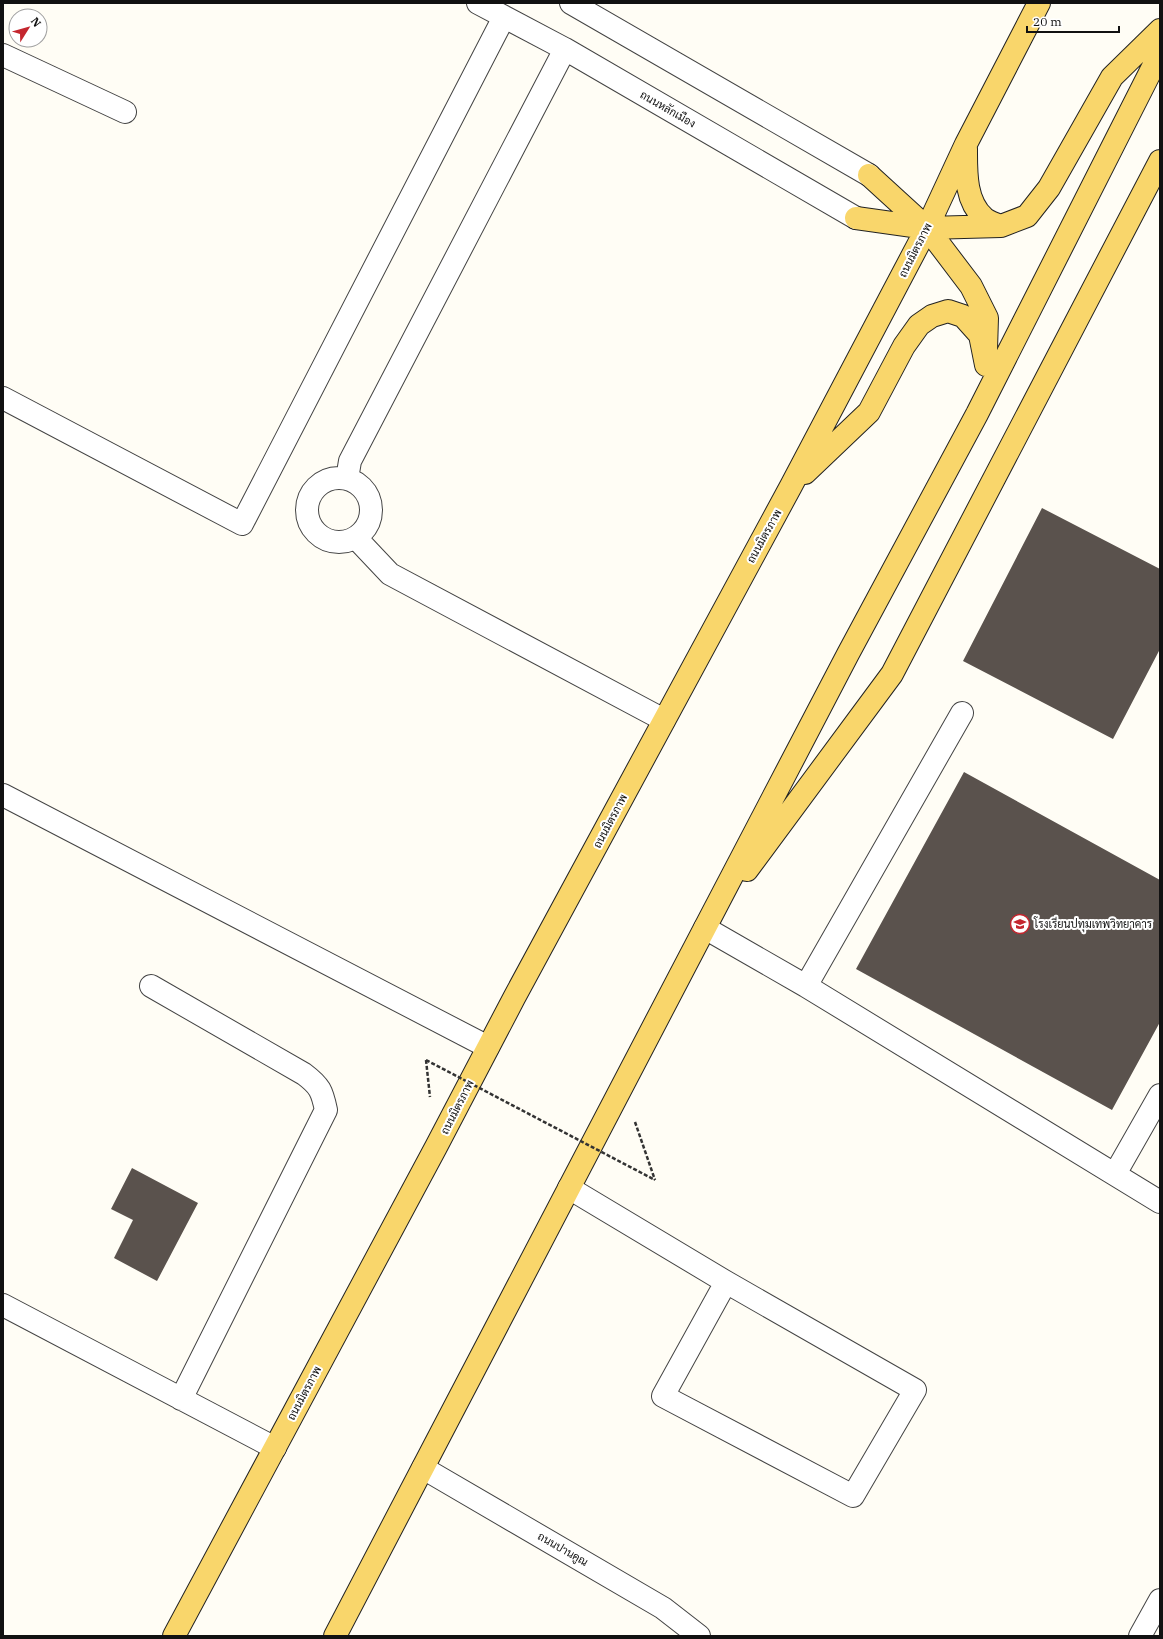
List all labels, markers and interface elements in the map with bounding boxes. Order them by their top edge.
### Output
north arrow [8,8,48,48]
scale bar [1027,8,1119,34]
text: N [28,14,44,30]
text: 20 m [1033,14,1062,29]
street label: ถนนหลักเมือง [638,88,698,130]
street label: ถนนมิตรภาพ [895,220,935,280]
street label: ถนนมิตรภาพ [744,507,785,565]
street label: ถนนมิตรภาพ [590,792,630,850]
school or university icon: โรงเรียนปทุมเทพวิทยาคาร [1009,913,1031,935]
place label: โรงเรียนปทุมเทพวิทยาคาร [1033,916,1152,933]
street label: ถนนมิตรภาพ [437,1077,477,1137]
street label: ถนนมิตรภาพ [284,1364,324,1422]
street label: ถนนปานคูณ [535,1529,591,1570]

